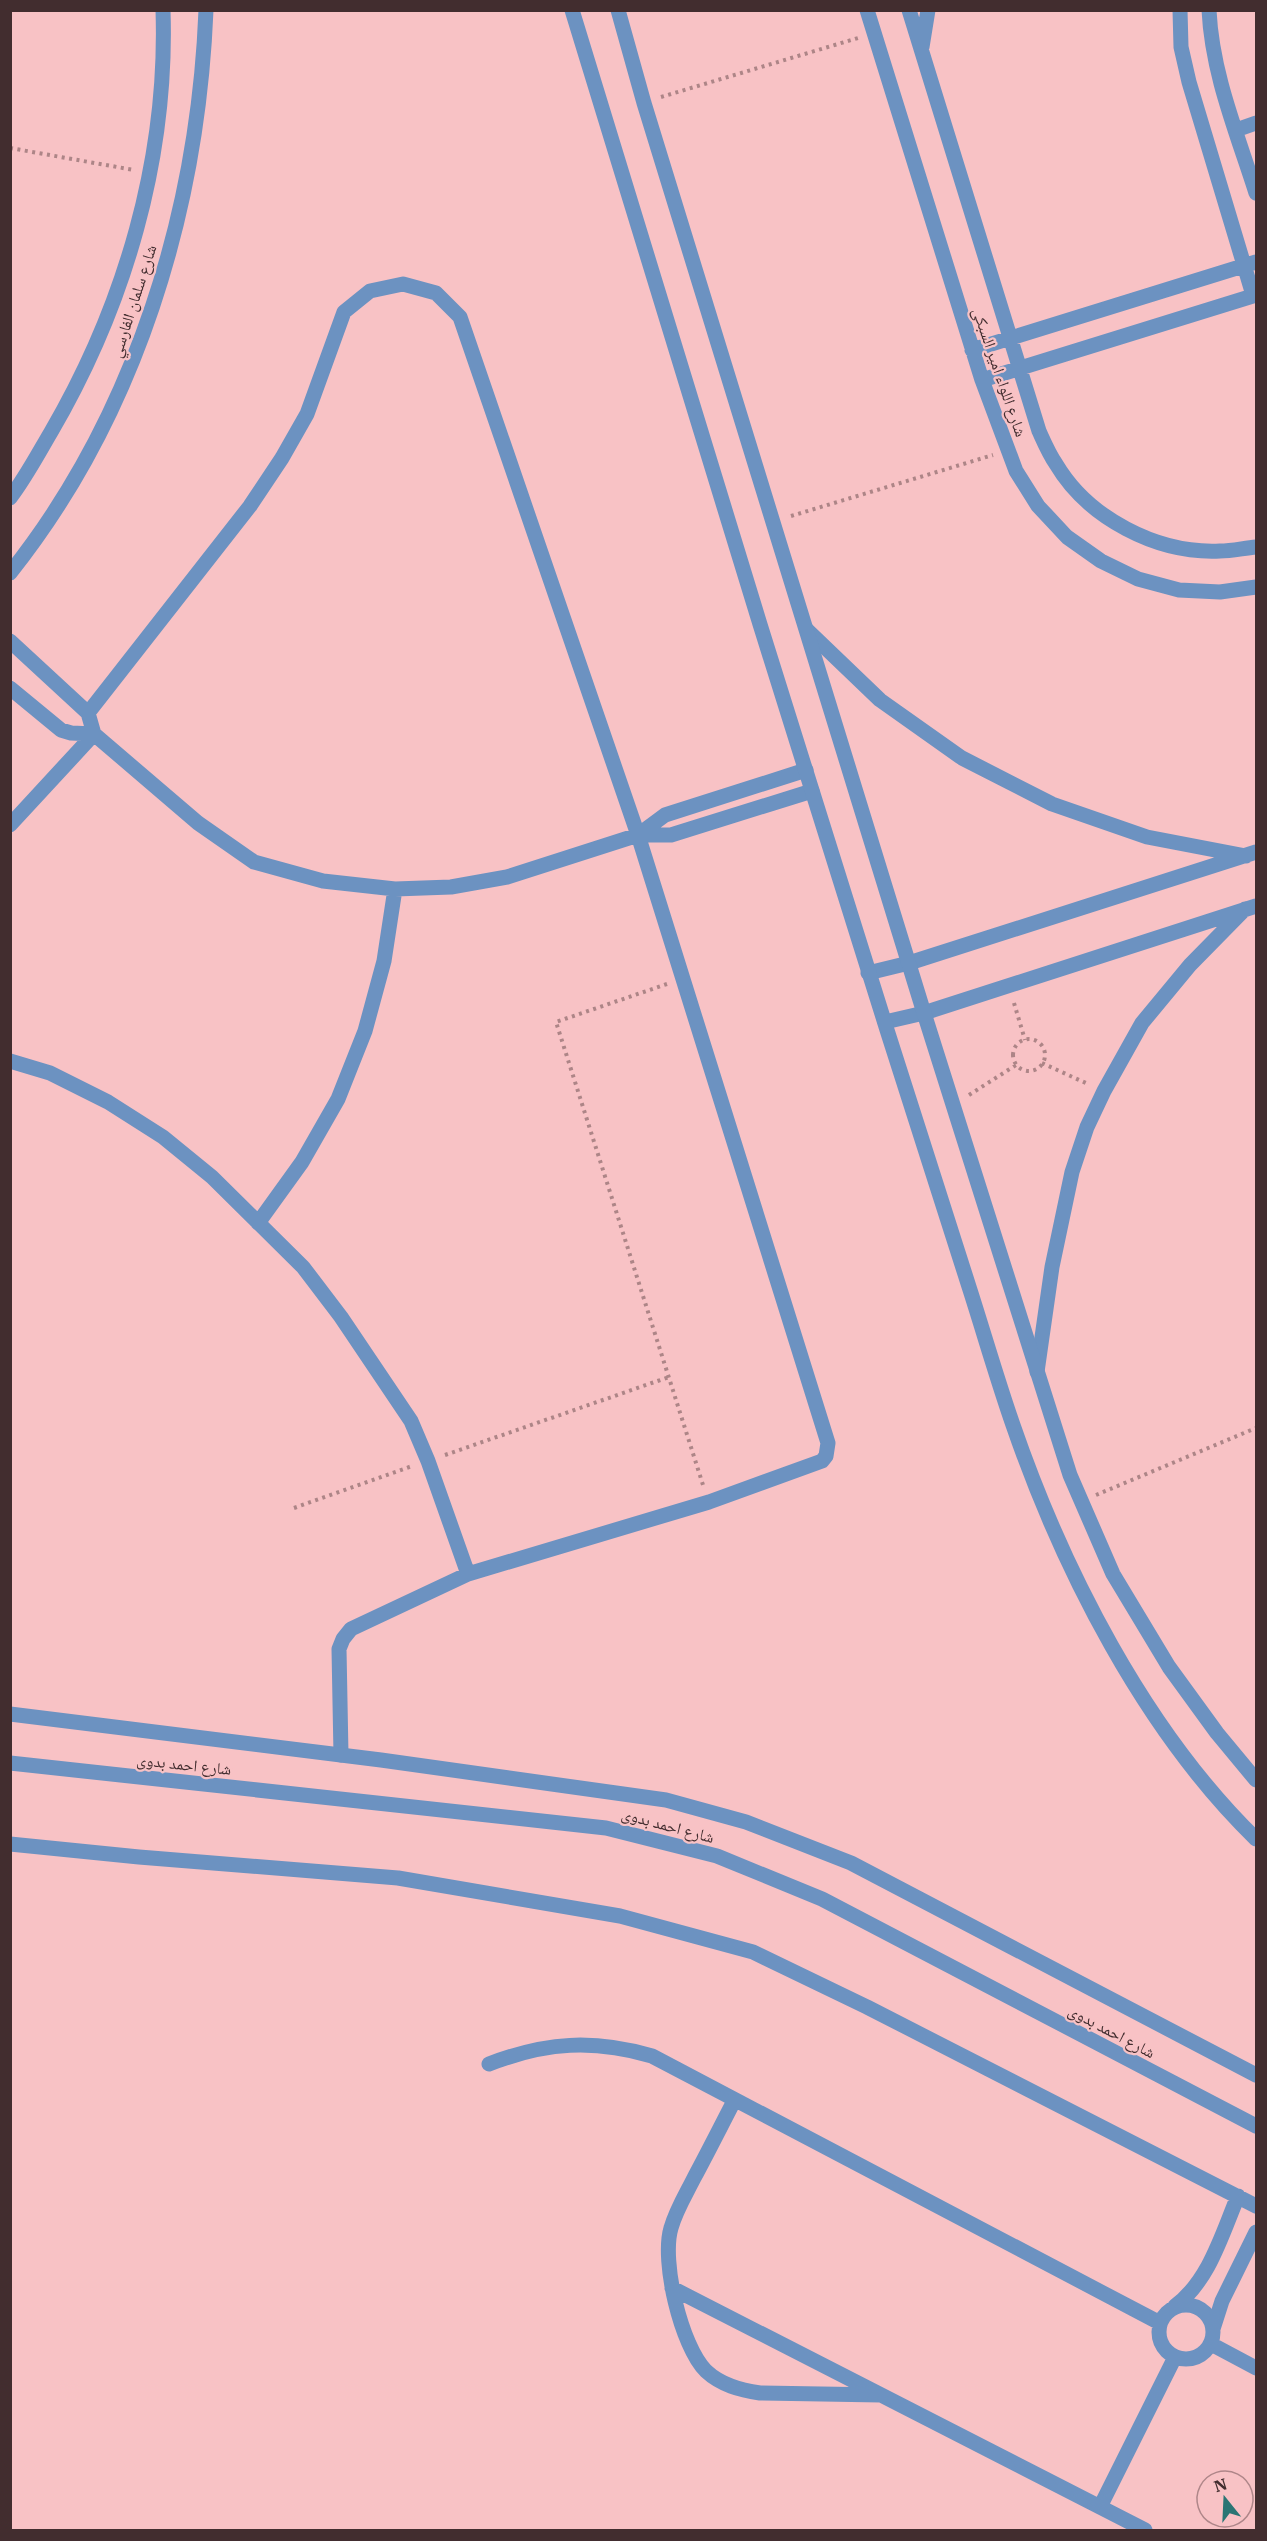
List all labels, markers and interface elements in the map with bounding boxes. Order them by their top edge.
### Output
street label: شارع سلمان الفارسي [105,242,164,361]
street label: شارع اللواء امير السبكى [968,305,1031,439]
street label: شارع احمد بدوى [135,1749,232,1780]
street label: شارع احمد بدوى [619,1803,717,1848]
street label: شارع احمد بدوى [1065,2000,1159,2063]
north arrow [1195,2469,1255,2529]
text: N [1211,2473,1229,2496]

